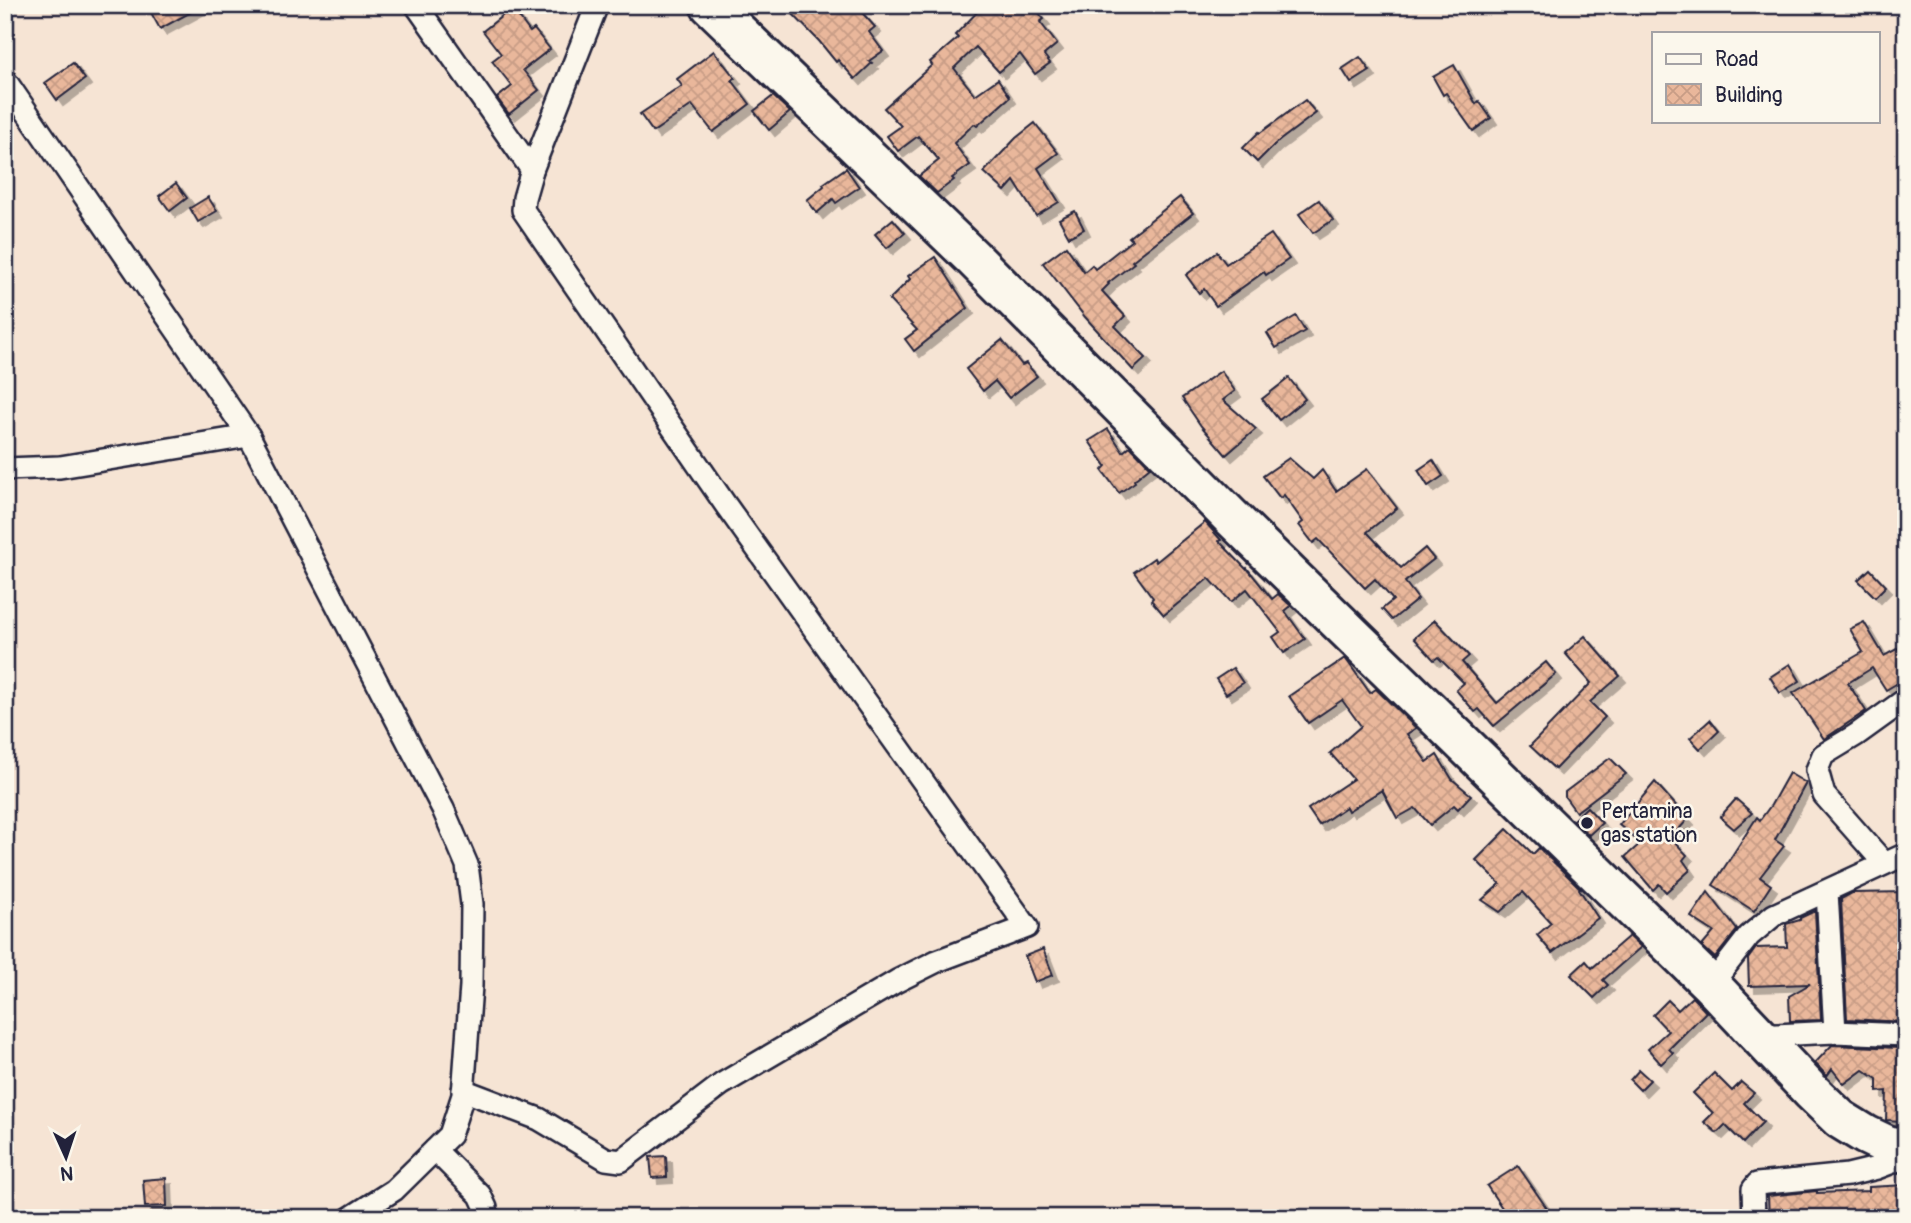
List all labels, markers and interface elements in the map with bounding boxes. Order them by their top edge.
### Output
legend [1652,32,1880,122]
text: Road [1715,46,1759,73]
text: Building [1715,82,1782,109]
place label: Pertamina gas station [1601,798,1697,849]
marker: Pertamina gas station [1579,815,1595,831]
north arrow [32,1122,102,1192]
text: N [60,1161,74,1185]

